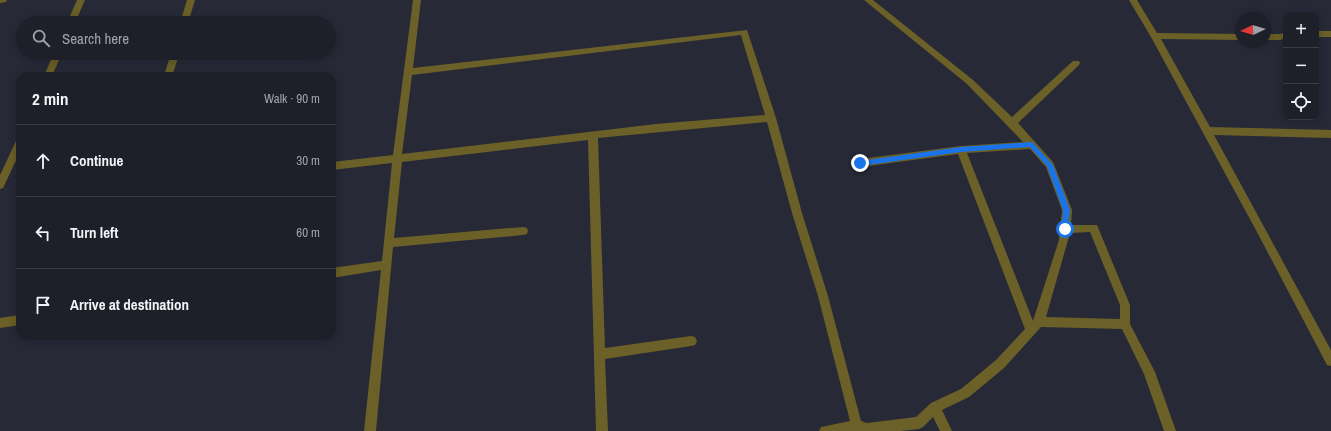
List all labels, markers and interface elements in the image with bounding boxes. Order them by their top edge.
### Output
north arrow [1235,12,1271,48]
map controls [1283,12,1319,120]
button: + [1283,12,1319,48]
search box [16,16,336,60]
icon: search [30,27,52,49]
text: Search here [62,28,129,49]
button: − [1283,48,1319,84]
button: locate [1283,84,1319,120]
text: 2 min [32,87,68,110]
text: Walk · 90 m [264,90,320,107]
icon: ahead [32,150,54,172]
text: Continue [70,150,123,171]
text: 30 m [296,152,320,169]
route end [851,154,869,172]
route start [1056,220,1074,238]
icon: left [32,222,54,244]
text: Turn left [70,222,118,243]
text: 60 m [296,224,320,241]
icon: arrive [32,294,54,316]
text: Arrive at destination [70,294,189,315]

